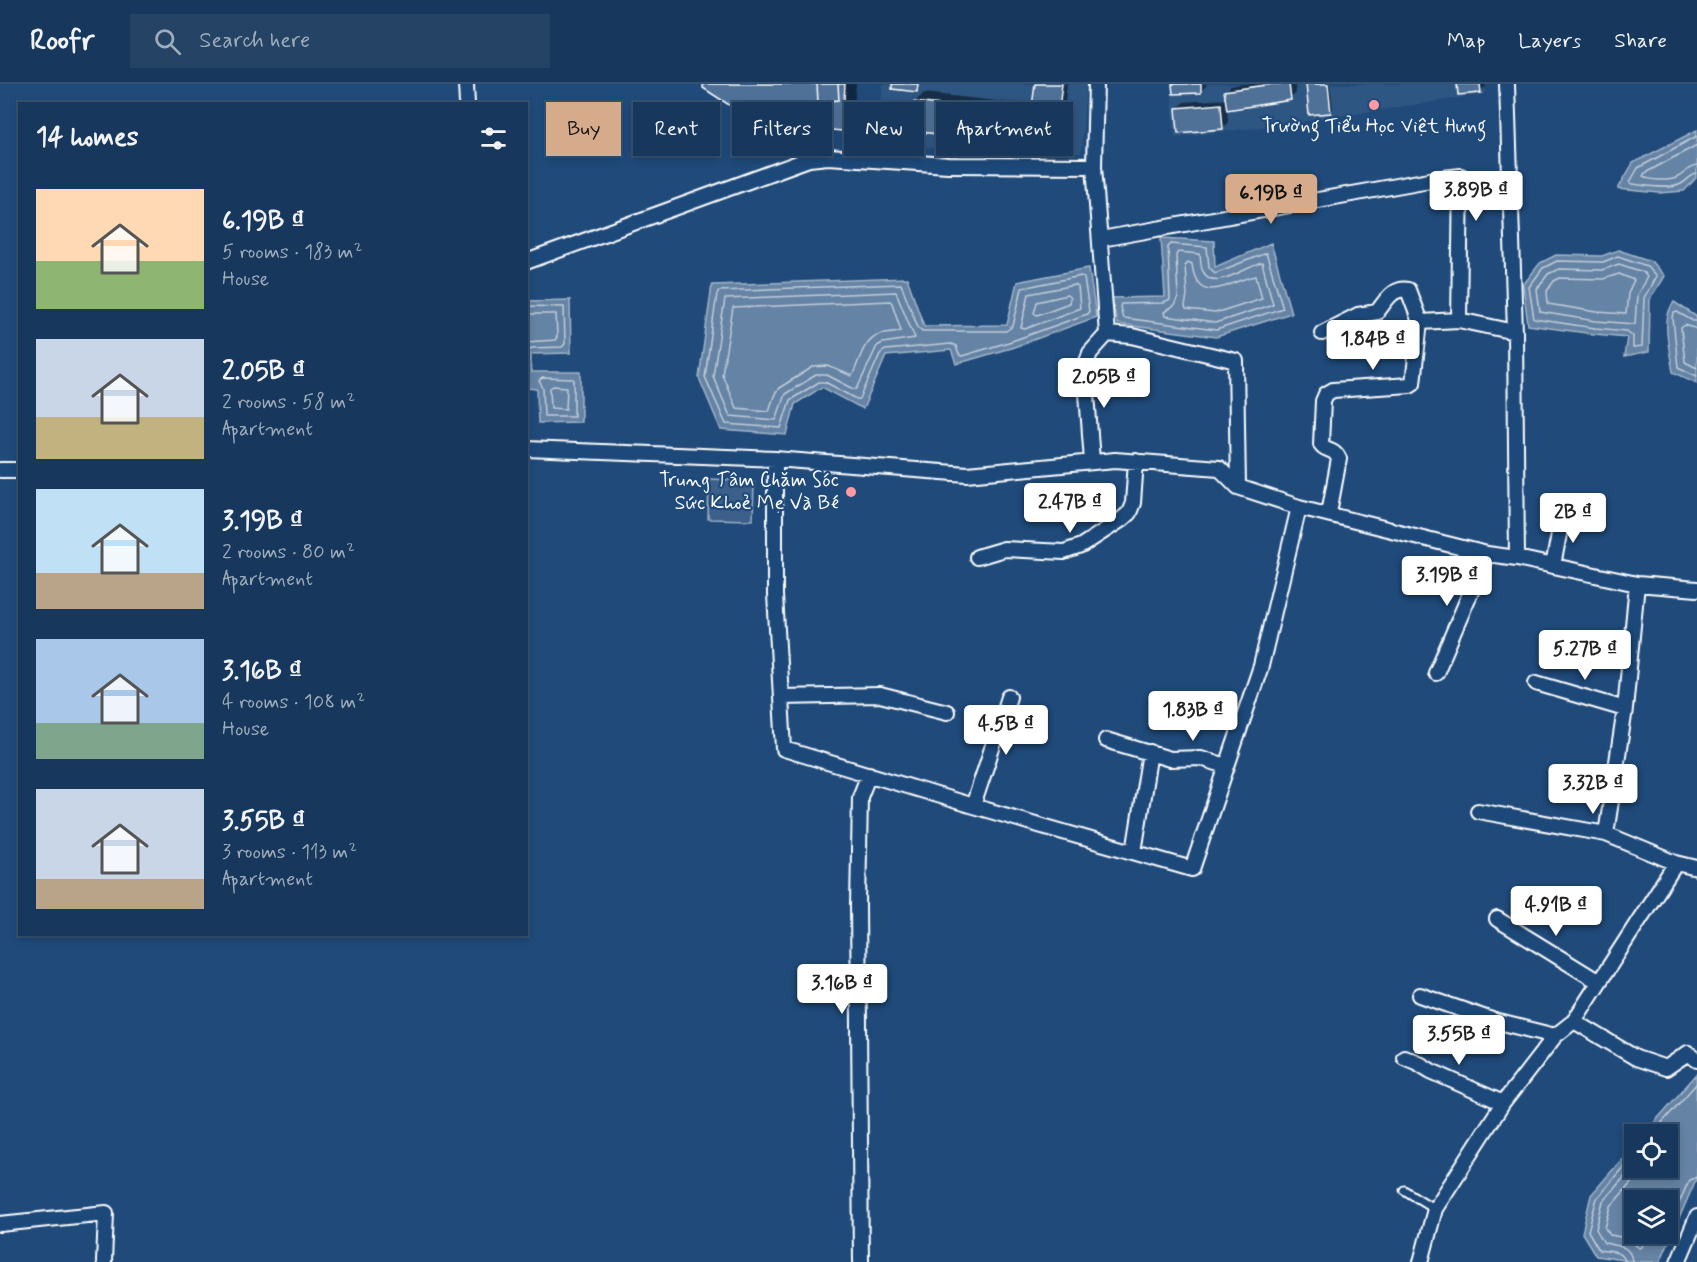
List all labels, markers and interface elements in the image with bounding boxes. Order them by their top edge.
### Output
search box [130,14,550,68]
text: Roofr [30,23,94,60]
icon: search [151,25,184,58]
text: Search here [199,27,310,55]
text: Map [1447,27,1485,55]
text: Layers [1518,27,1581,55]
text: Share [1614,27,1667,55]
marker: Trường Tiểu Học Việt Hưng [1367,98,1381,112]
chip: Buy [546,102,621,156]
chip: Rent [633,102,720,156]
chip: Filters [732,102,832,156]
chip: New [844,102,924,156]
chip: Apartment [936,102,1073,156]
place label: Trường Tiểu Học Việt Hưng [1262,113,1486,142]
text: 14 homes [36,121,138,155]
icon: filters [477,122,510,155]
pin: 3.89B ₫ [1421,171,1531,222]
pin: 6.19B ₫ [1216,174,1326,225]
text: 3.89B ₫ [1444,177,1508,204]
text: 6.19B ₫ [1239,180,1303,207]
text: 6.19B ₫ [222,205,305,239]
icon: home [84,213,156,285]
text: 5 rooms · 183 m² [222,239,362,266]
text: House [222,266,269,293]
pin: 1.84B ₫ [1318,320,1428,371]
text: 1.84B ₫ [1341,326,1405,353]
text: 2.05B ₫ [222,355,305,389]
pin: 2.05B ₫ [1049,358,1159,409]
icon: home [84,363,156,435]
text: 2.05B ₫ [1072,364,1136,391]
text: 2 rooms · 58 m² [222,389,355,416]
text: Apartment [222,416,313,443]
place label: Trung Tâm Chăm Sóc Sức Khoẻ Mẹ Và Bé [659,467,839,517]
pin: 2.47B ₫ [1015,483,1125,534]
marker: Trung Tâm Chăm Sóc Sức Khoẻ Mẹ Và Bé [844,485,858,499]
text: 2.47B ₫ [1038,489,1102,516]
pin: 2B ₫ [1537,493,1609,544]
text: 2B ₫ [1554,499,1592,526]
text: 3.19B ₫ [222,505,303,539]
icon: home [84,513,156,585]
text: 2 rooms · 80 m² [222,539,355,566]
pin: 3.19B ₫ [1392,556,1502,607]
text: 3.19B ₫ [1416,562,1478,589]
text: Apartment [222,566,313,593]
pin: 5.27B ₫ [1530,630,1640,681]
text: 5.27B ₫ [1553,636,1617,663]
text: 3.16B ₫ [222,655,302,689]
icon: home [84,663,156,735]
text: 4 rooms · 108 m² [222,689,365,716]
pin: 1.83B ₫ [1138,691,1248,742]
text: 1.83B ₫ [1162,697,1224,724]
pin: 4.5B ₫ [957,705,1055,756]
text: 4.5B ₫ [978,711,1034,738]
text: House [222,716,269,743]
pin: 3.32B ₫ [1538,764,1648,815]
text: 3.32B ₫ [1562,770,1624,797]
text: 3.55B ₫ [222,805,305,839]
icon: home [84,813,156,885]
text: 3 rooms · 113 m² [222,839,357,866]
text: Apartment [222,866,313,893]
pin: 4.91B ₫ [1501,886,1611,937]
text: 4.91B ₫ [1525,892,1587,919]
pin: 3.16B ₫ [787,964,897,1015]
text: 3.16B ₫ [811,970,873,997]
pin: 3.55B ₫ [1404,1015,1514,1066]
text: 3.55B ₫ [1427,1021,1491,1048]
map controls [1624,1124,1678,1244]
button: locate [1624,1124,1678,1178]
button: layers [1624,1190,1678,1244]

